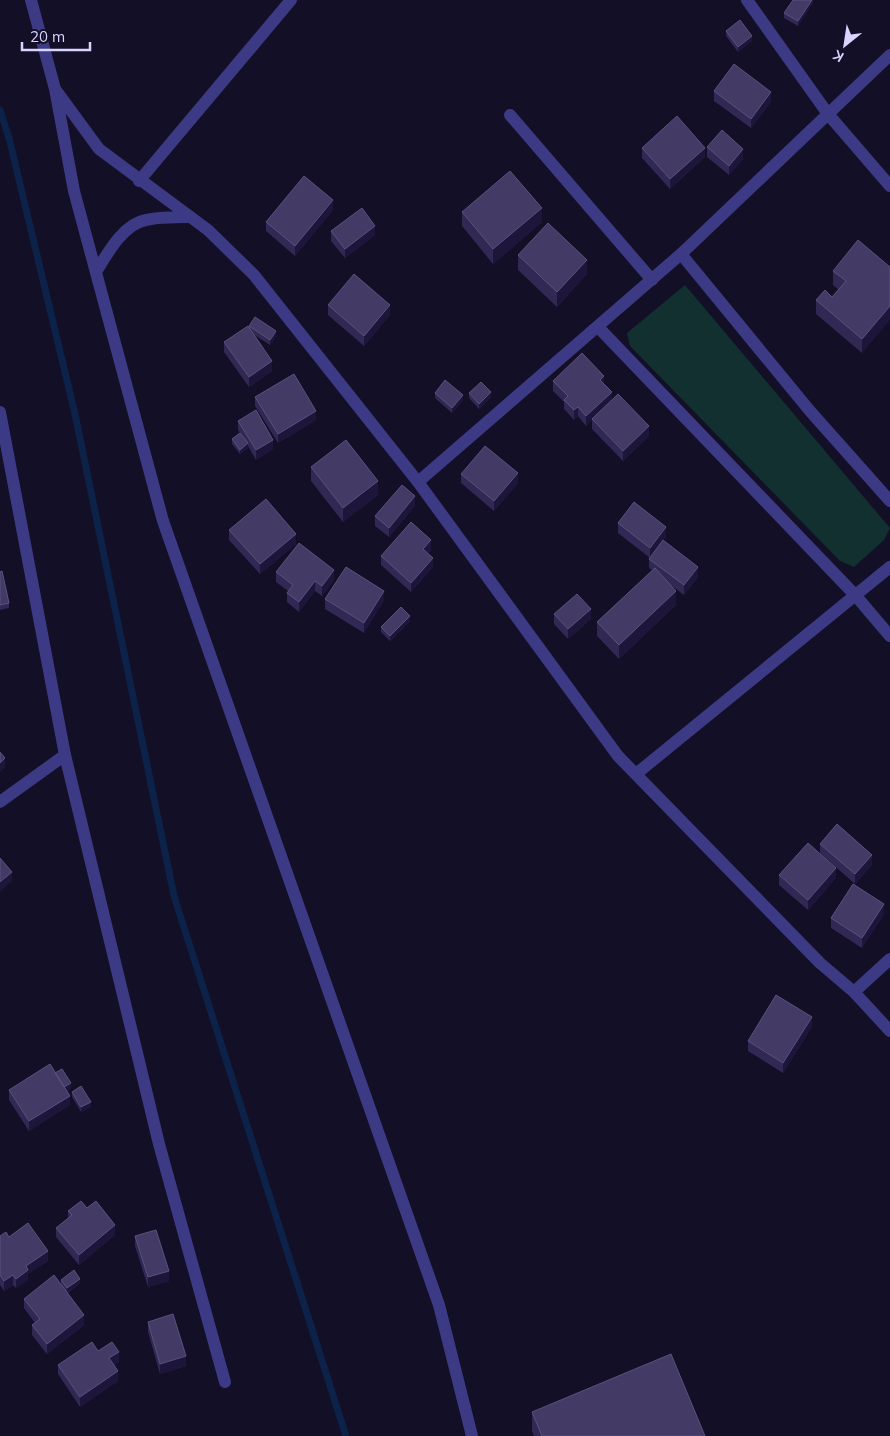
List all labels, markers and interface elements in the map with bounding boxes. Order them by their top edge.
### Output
scale bar [22,20,90,52]
north arrow [820,20,870,70]
text: 20 m [30,27,65,46]
text: K [829,46,847,66]

